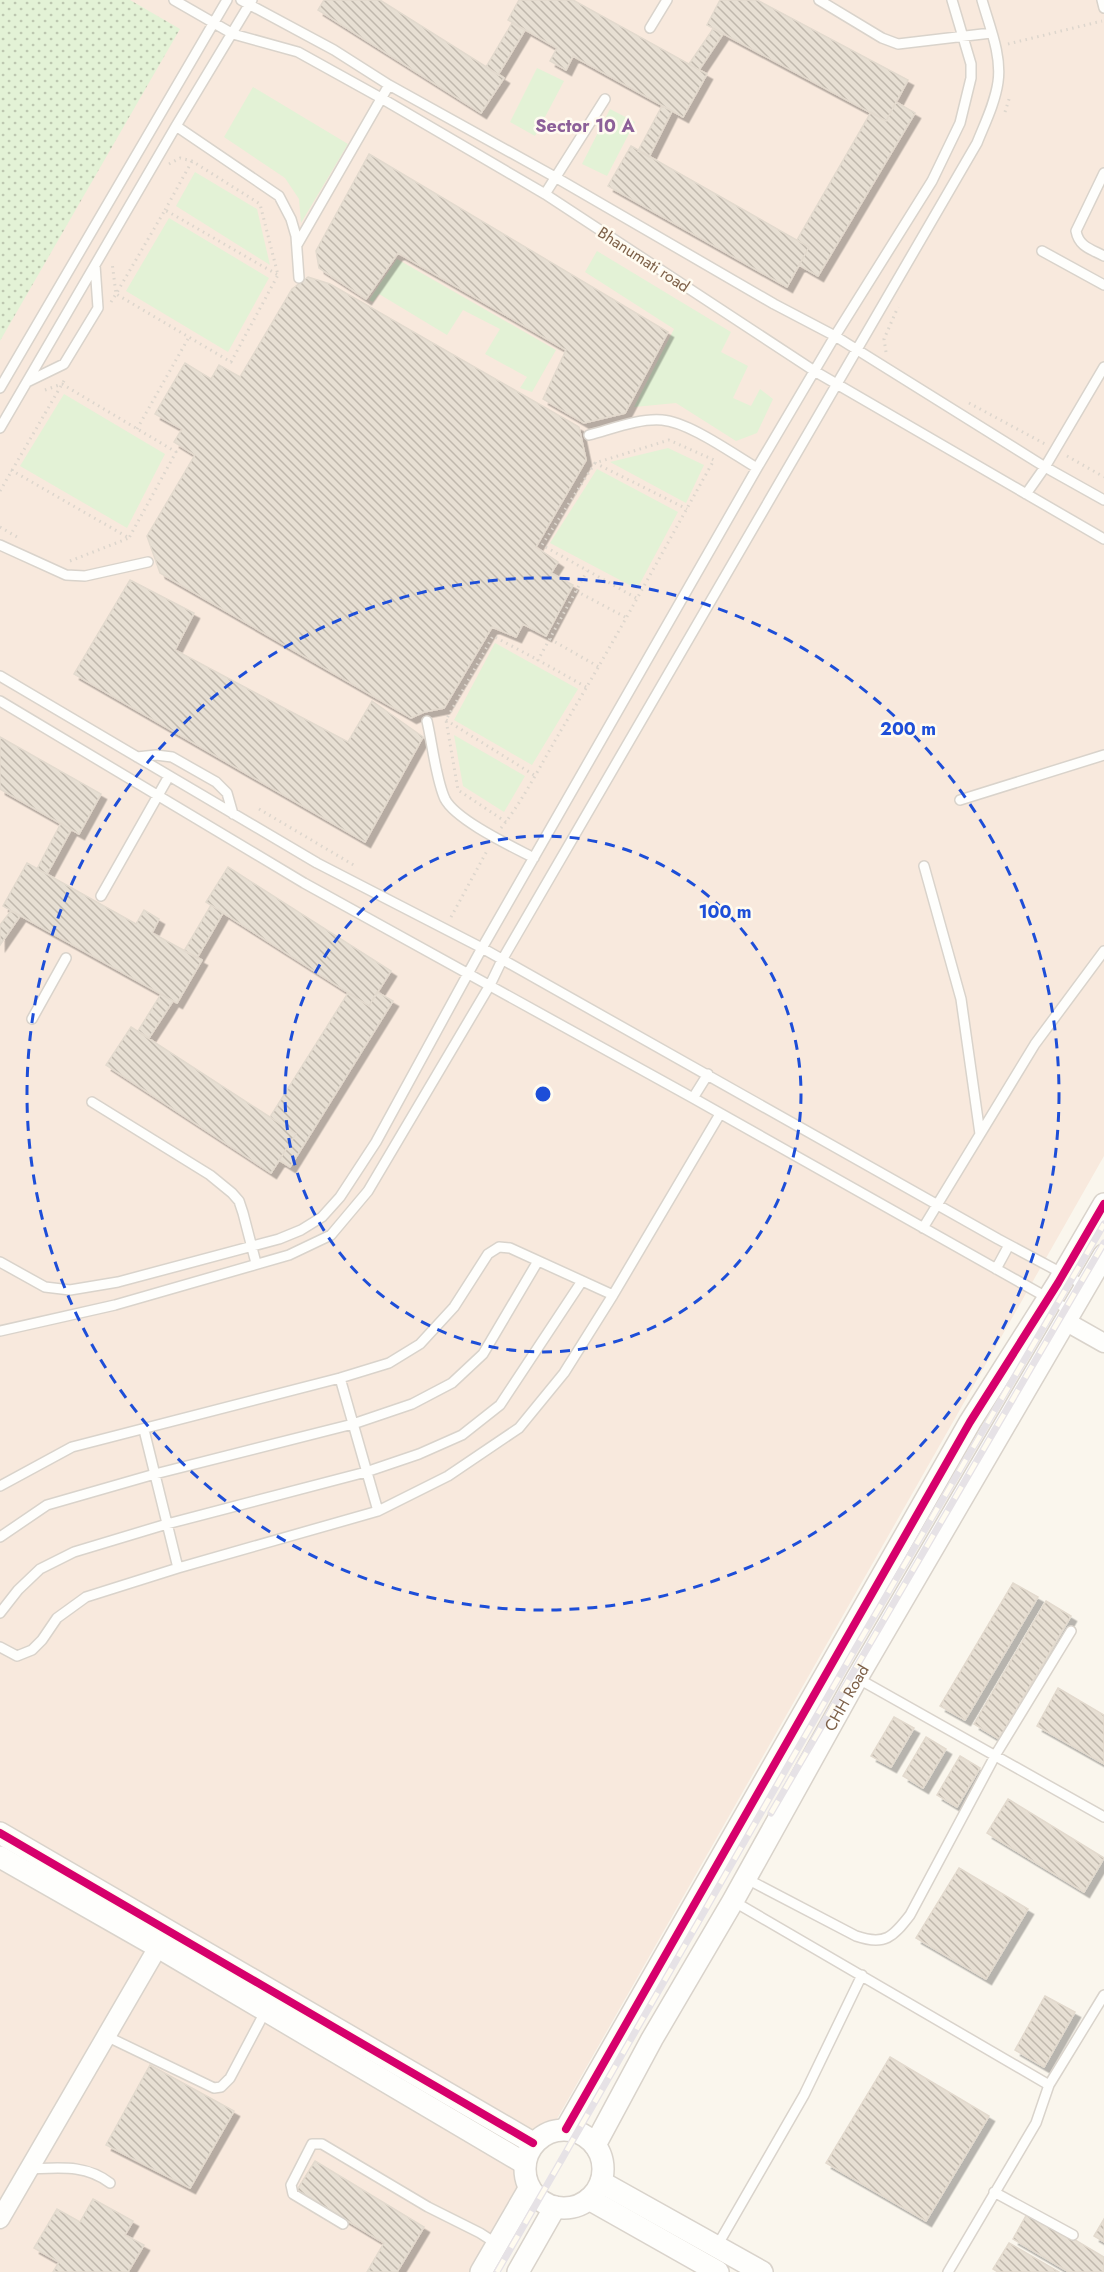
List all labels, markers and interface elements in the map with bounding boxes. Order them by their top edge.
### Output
district label: Sector 10 A [535,113,635,139]
street label: Bhanumati road [593,221,694,298]
text: 200 m [880,716,936,742]
text: 100 m [698,899,752,925]
centre of rings [533,1084,553,1104]
street label: CHH Road [819,1660,874,1736]

